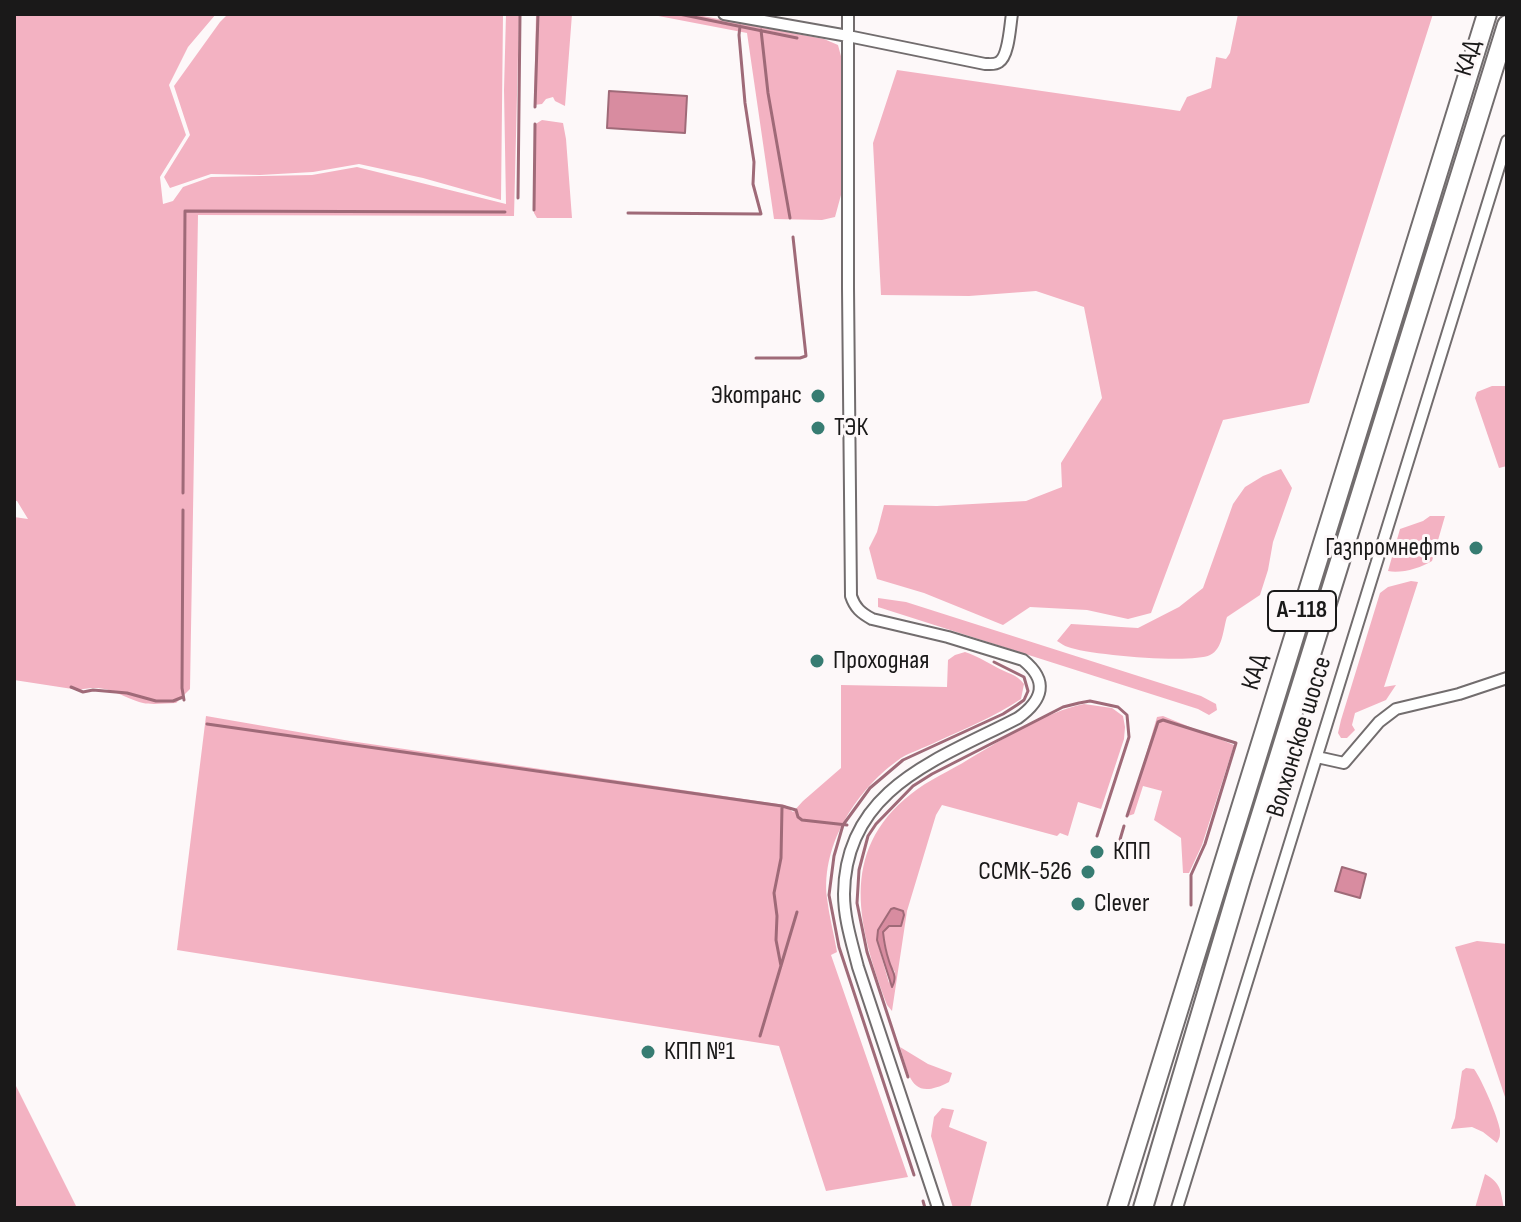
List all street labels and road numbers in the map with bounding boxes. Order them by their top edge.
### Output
street label: КАД [1449,36,1489,80]
road number: А-118 [1268,591,1336,631]
street label: КАД [1236,650,1276,694]
street label: Волхонское шоссе [1261,653,1339,821]

